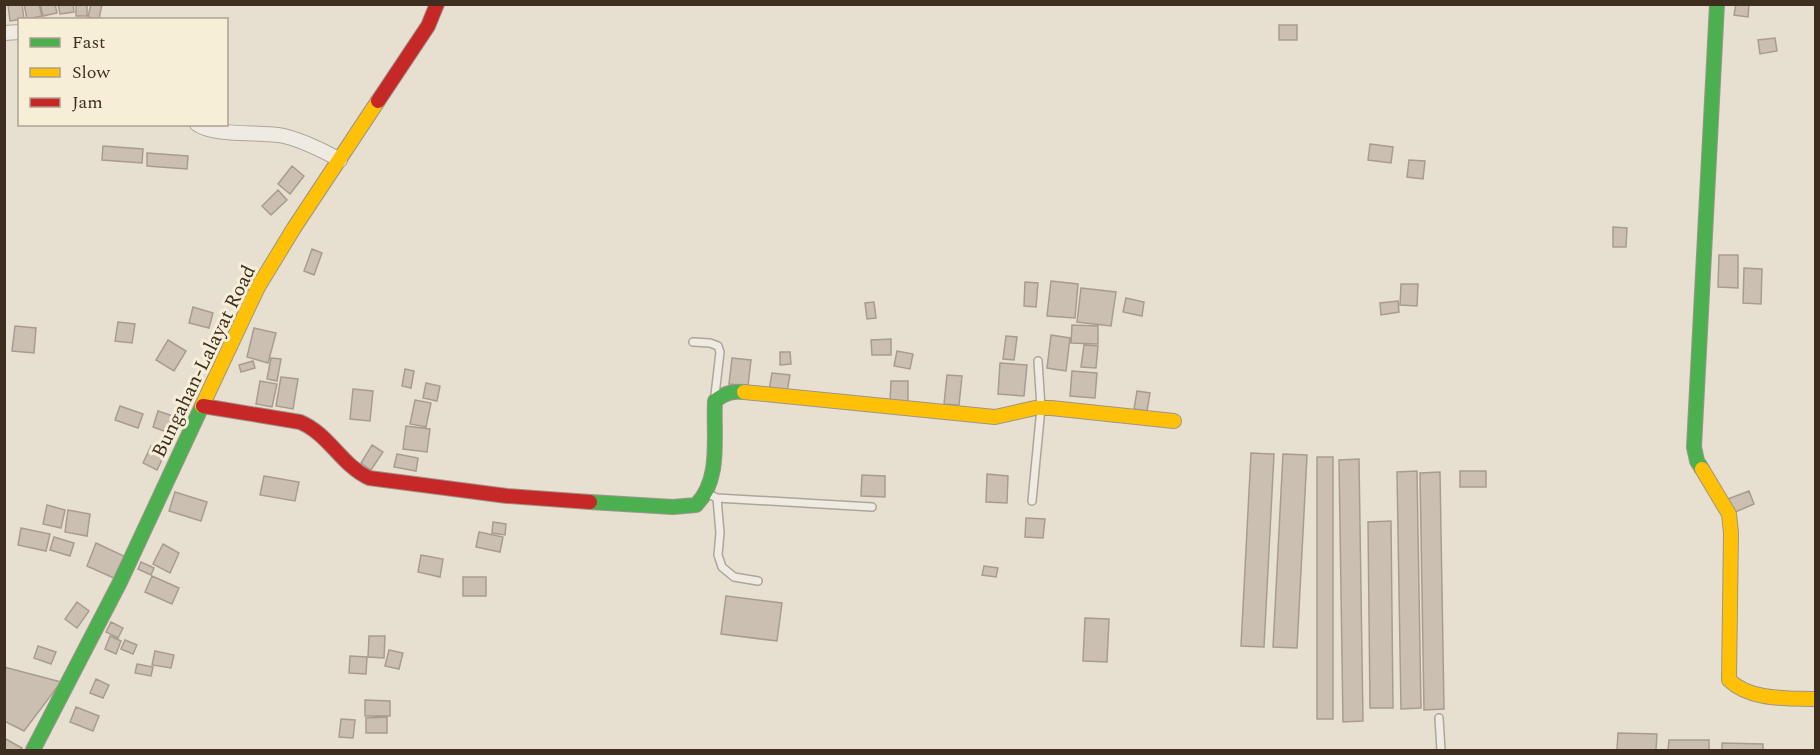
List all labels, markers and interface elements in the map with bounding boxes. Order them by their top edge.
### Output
legend [18,18,228,126]
text: Fast [72,29,105,56]
text: Slow [72,59,111,86]
text: Jam [72,89,103,116]
street label: Bungahan-Lalayat Road [144,260,264,463]

